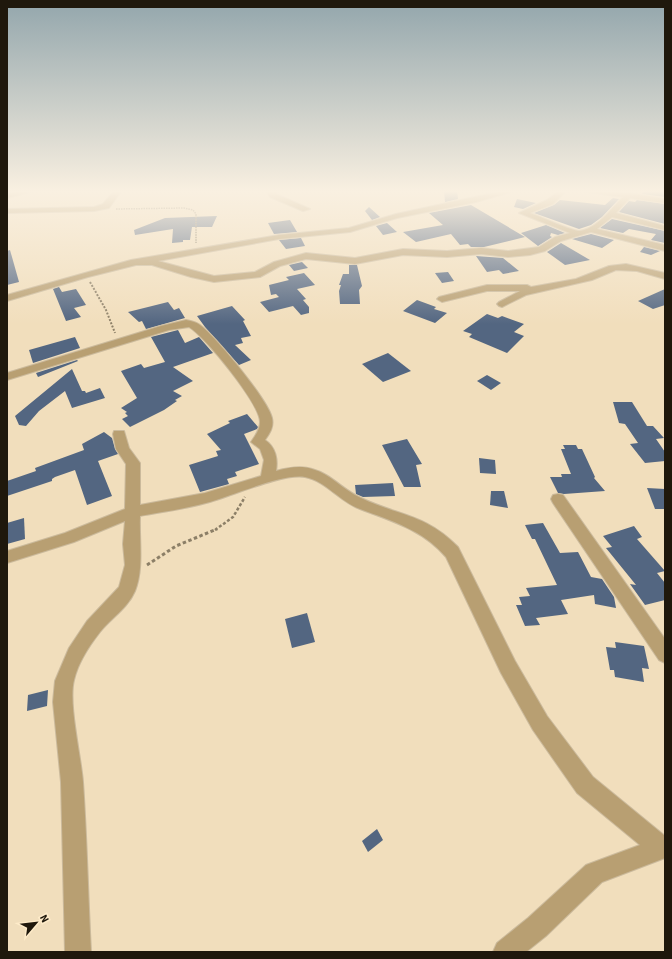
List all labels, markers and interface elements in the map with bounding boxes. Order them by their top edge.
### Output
north arrow [16,903,56,943]
text: N [36,912,53,925]

